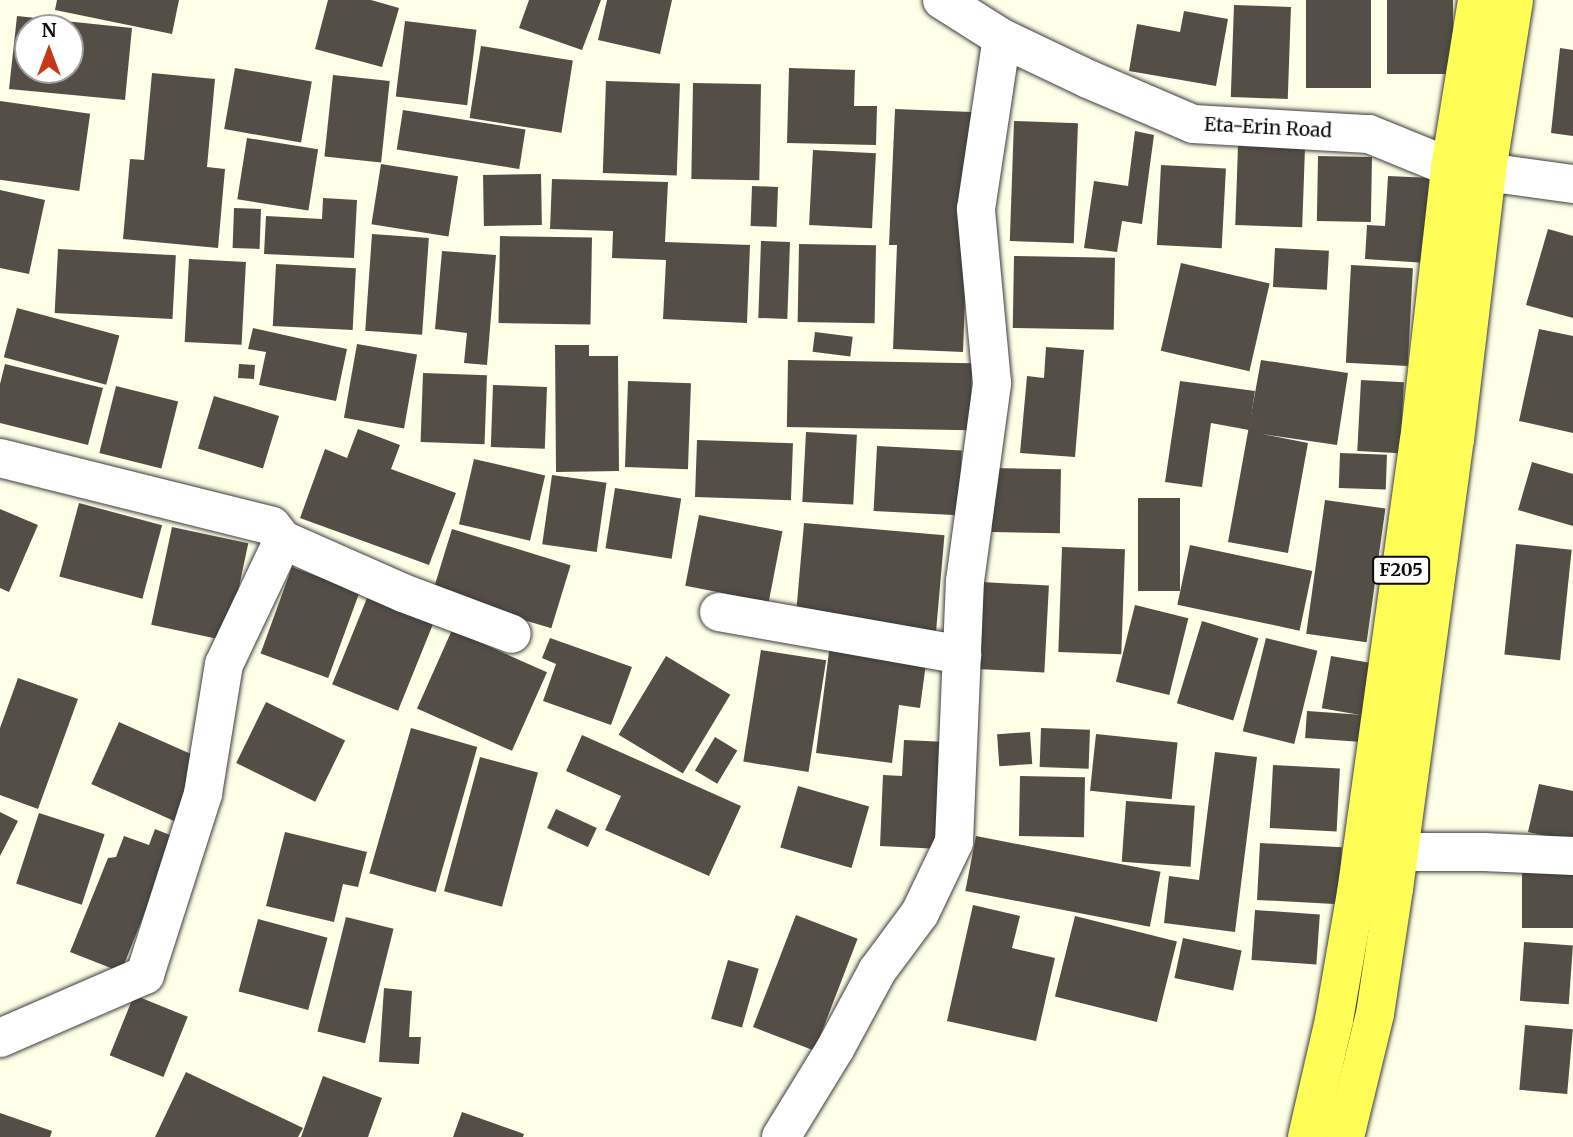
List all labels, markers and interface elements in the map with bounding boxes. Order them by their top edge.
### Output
north arrow [14,14,84,84]
text: N [41,18,57,42]
street label: Eta-Erin Road [1203,113,1333,143]
road number: F205 [1371,556,1431,584]

